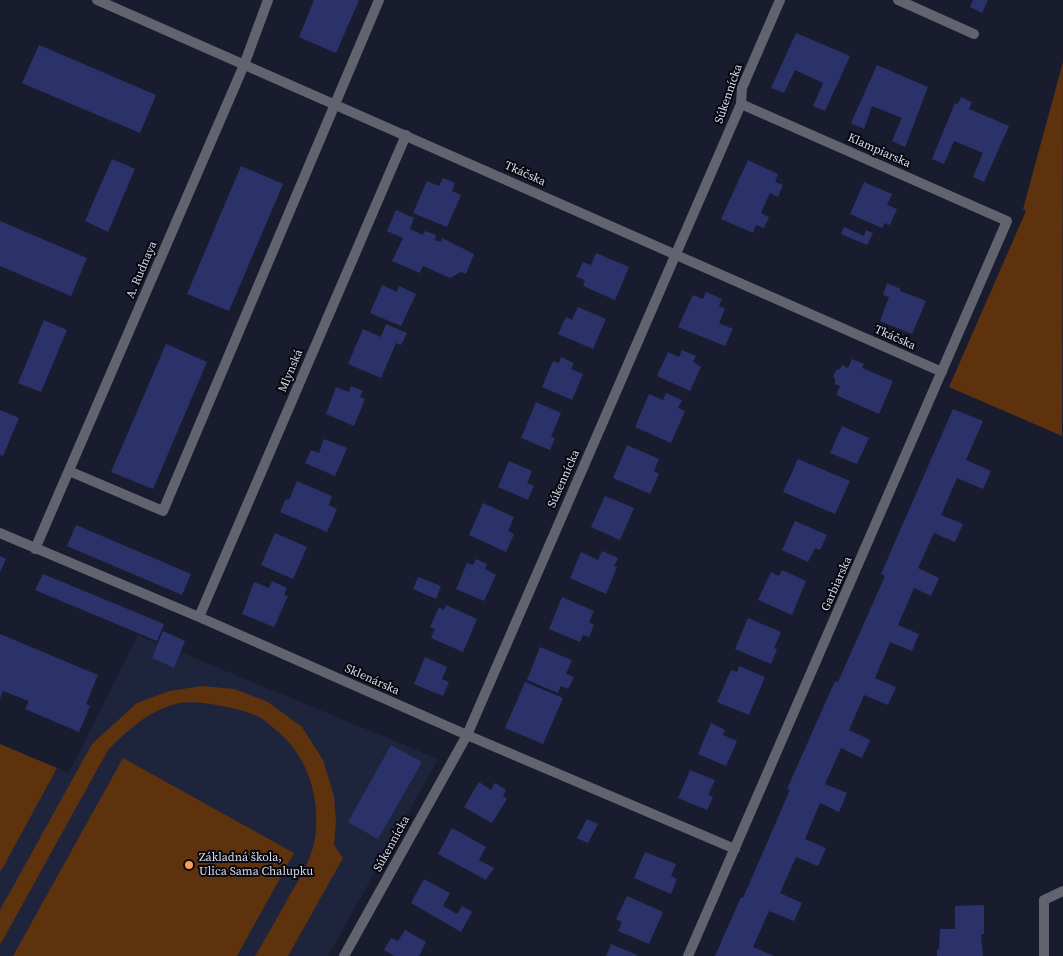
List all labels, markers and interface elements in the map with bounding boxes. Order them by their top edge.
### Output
street label: Súkennícka [712,62,746,126]
street label: Klampiarska [845,131,913,171]
street label: Tkáčska [502,159,548,189]
street label: A. Rudnaya [123,239,161,301]
street label: Tkáčska [872,323,918,353]
street label: Mlynská [275,347,307,395]
street label: Súkennícka [545,448,583,510]
street label: Garbiarska [819,554,855,614]
street label: Sklenárska [342,662,402,698]
street label: Súkennícka [371,813,413,875]
place label: Základná škola, Ulica Sama Chalupku [199,851,313,879]
marker: Základná škola, Ulica Sama Chalupku [183,859,195,871]

